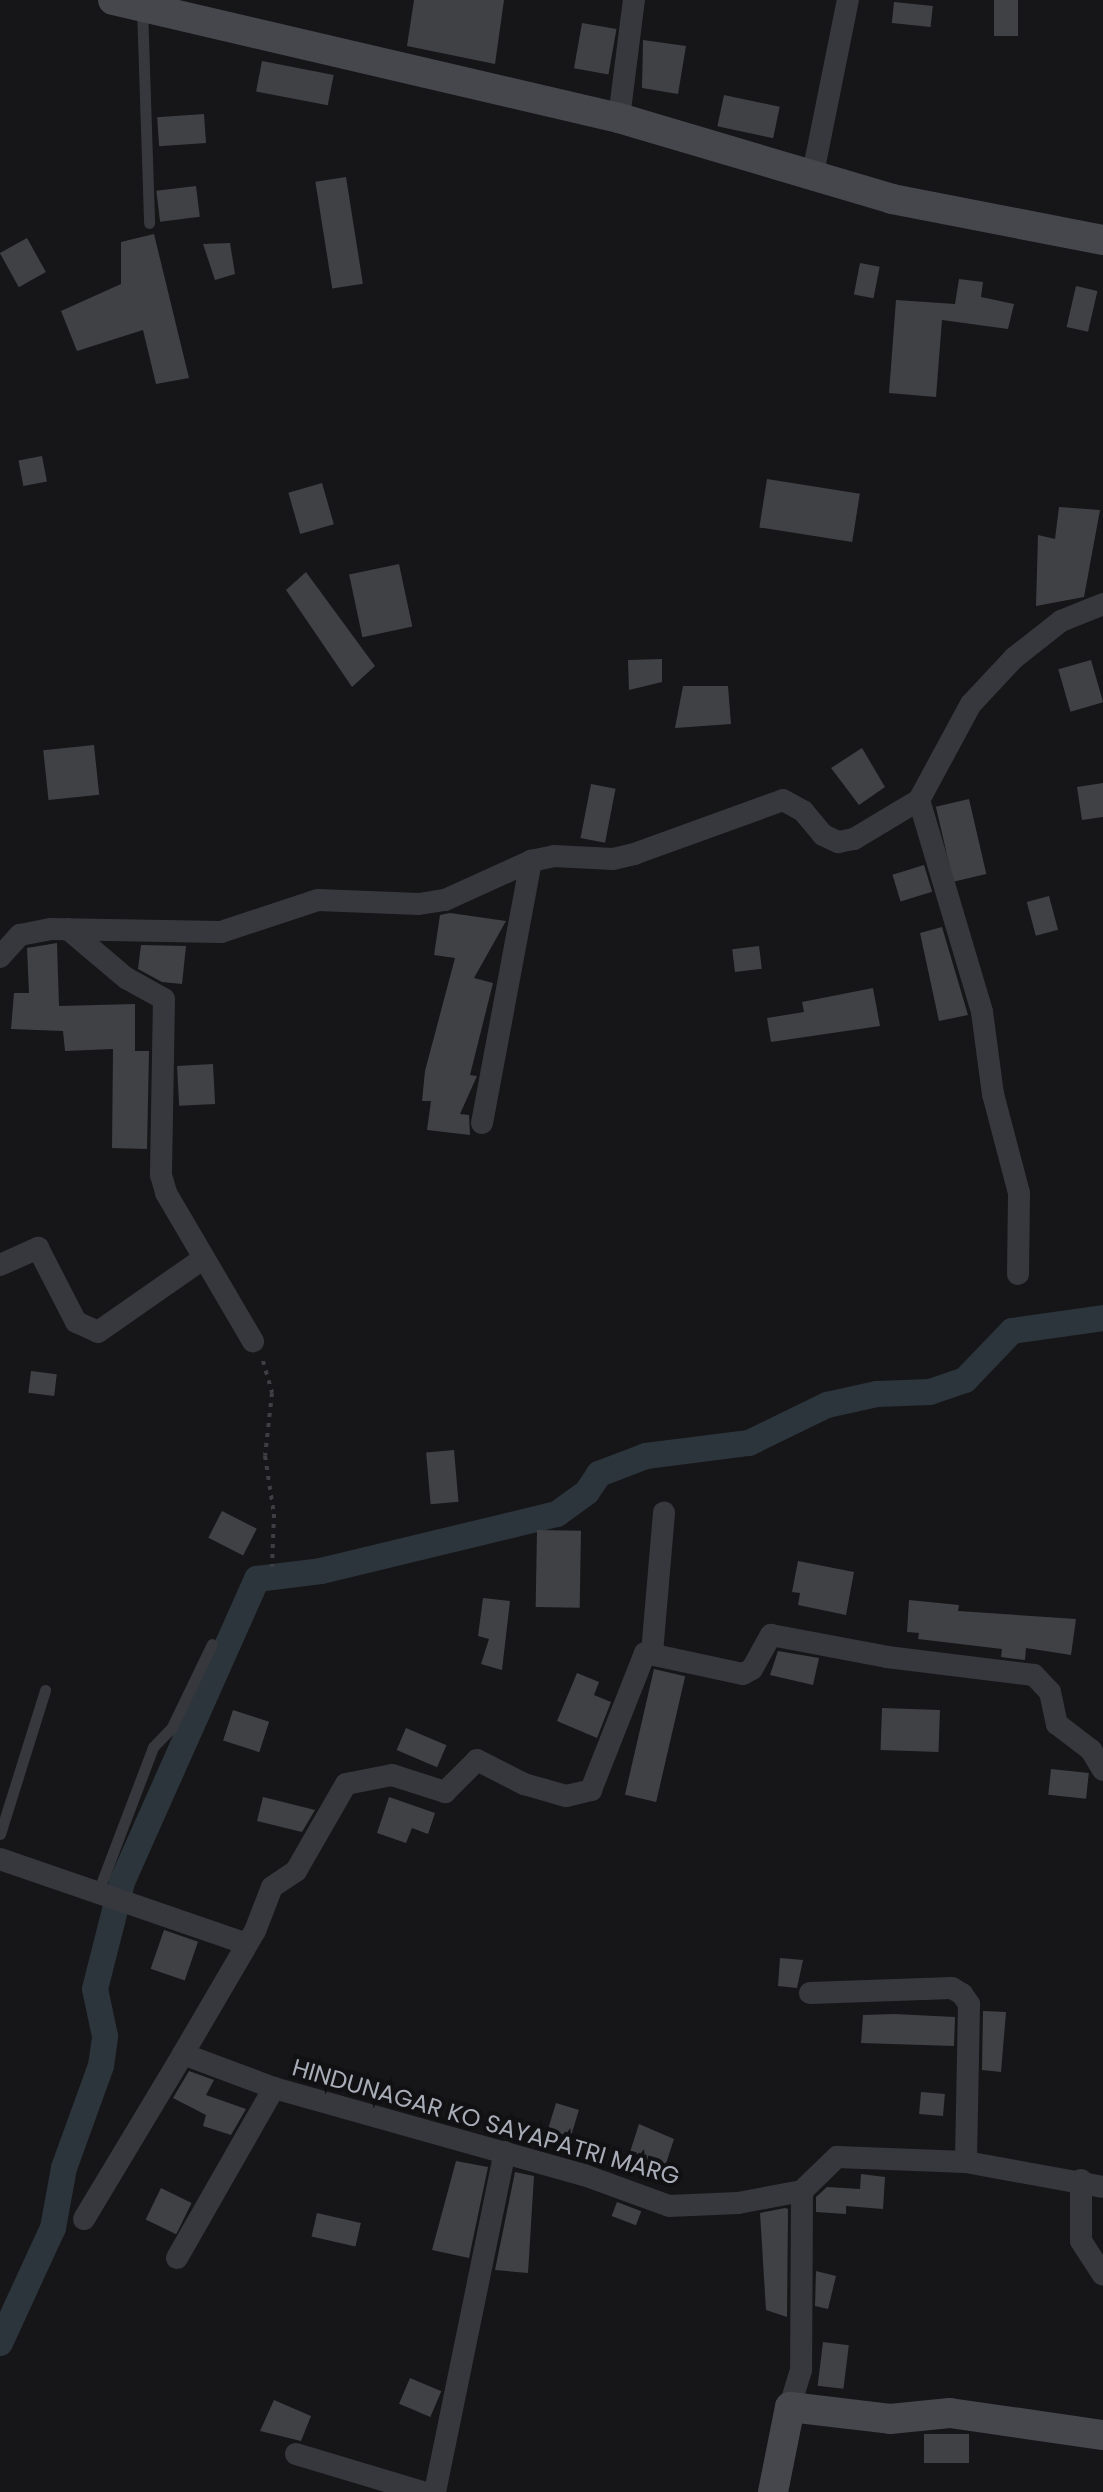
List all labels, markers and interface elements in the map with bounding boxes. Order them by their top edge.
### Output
street label: HINDUNAGAR KO SAYAPATRI MARG [289,2053,683,2191]

